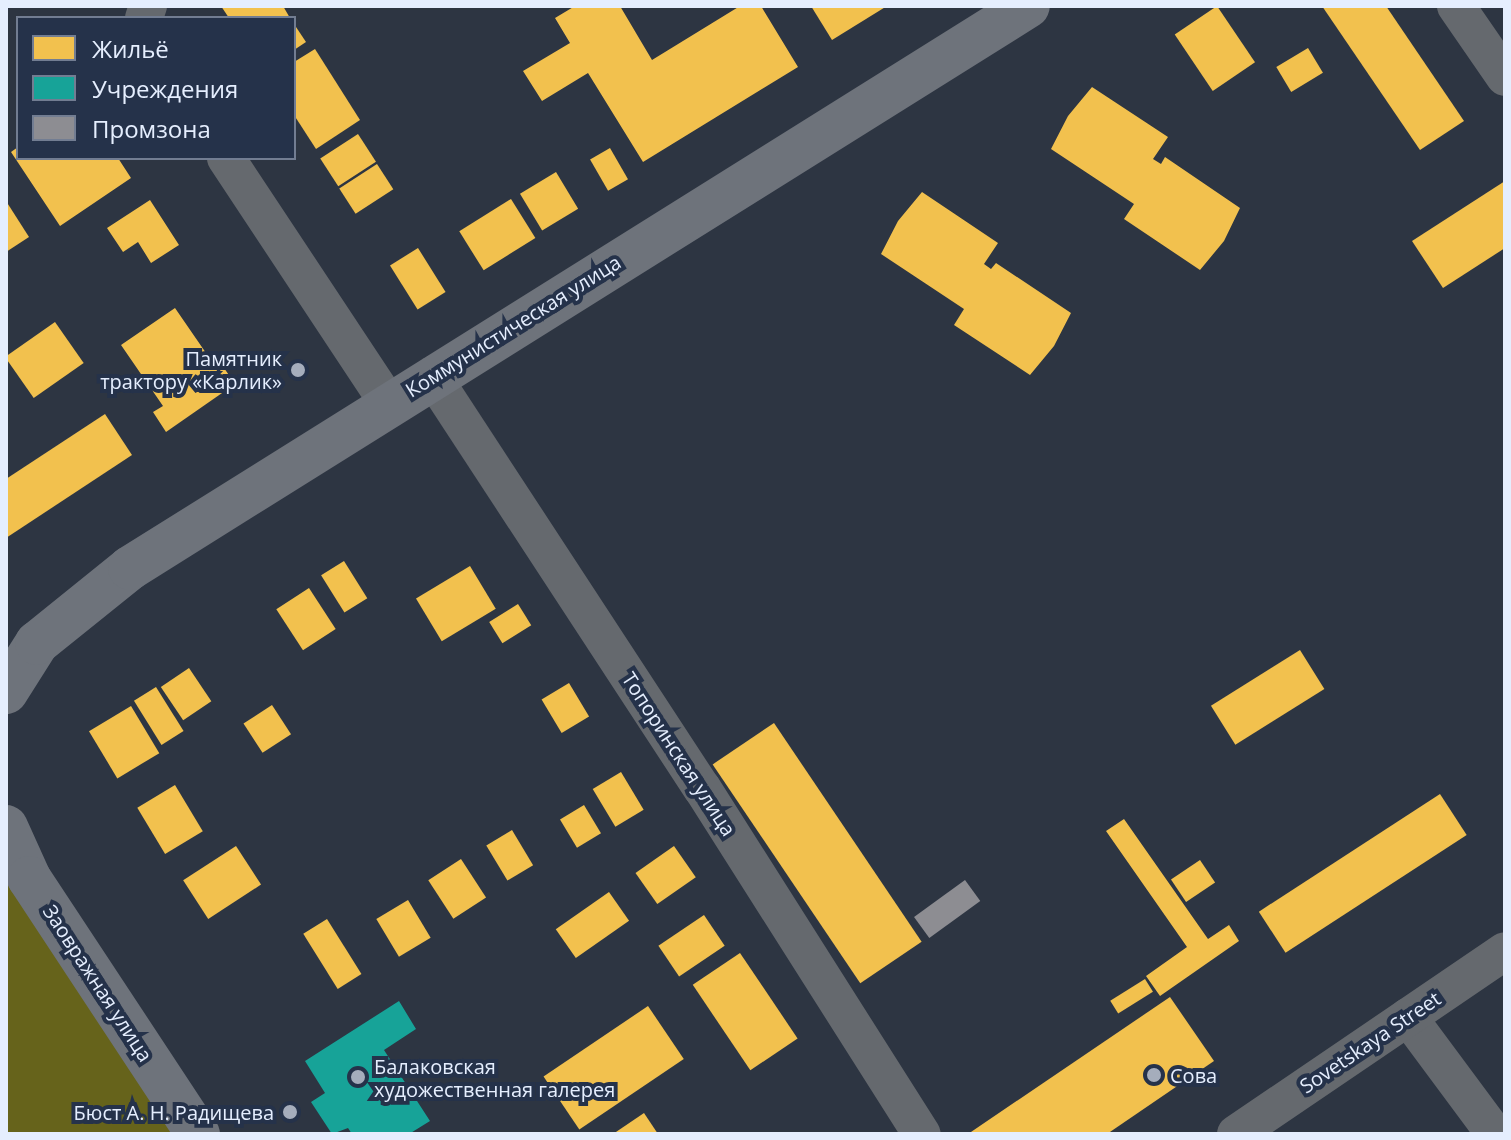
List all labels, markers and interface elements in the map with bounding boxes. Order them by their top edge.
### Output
legend [16,16,296,160]
text: Жильё [92,32,169,65]
text: Учреждения [92,72,238,105]
text: Промзона [92,112,211,145]
street label: Коммунистическая улица [401,250,625,402]
place label: Памятник трактору «Карлик» [100,346,282,393]
marker: Памятник трактору «Карлик» [289,361,307,379]
street label: Топоринская улица [617,668,741,840]
street label: Заовражная улица [38,900,158,1066]
street label: Sovetskaya Street [1295,986,1445,1098]
place label: Балаковская художественная галерея [374,1054,615,1101]
place label: Сова [1170,1063,1217,1087]
marker: Сова [1145,1066,1163,1084]
marker: Балаковская художественная галерея [349,1068,367,1086]
place label: Бюст А. Н. Радищева [74,1100,274,1124]
marker: Бюст А. Н. Радищева [281,1103,299,1121]

